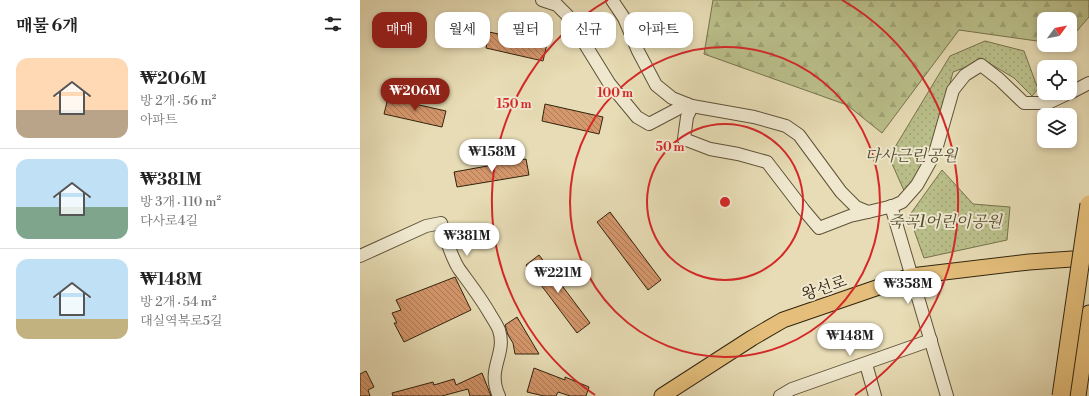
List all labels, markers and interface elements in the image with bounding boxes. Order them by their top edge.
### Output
chip: 매매 [372,12,427,48]
chip: 월세 [435,12,490,48]
chip: 필터 [498,12,553,48]
chip: 신규 [561,12,616,48]
chip: 아파트 [624,12,693,48]
north arrow [1037,12,1077,52]
map controls [1037,12,1077,148]
icon: filters [322,13,344,35]
text: 매물 6개 [16,15,79,37]
button: locate [1037,60,1077,100]
text: ₩206M [140,68,206,90]
icon: home [48,74,96,122]
pin: ₩206M [387,78,443,112]
text: ₩206M [390,83,440,99]
text: 100 m [597,86,633,101]
text: 방 2개 · 56 m² [140,93,216,109]
text: 150 m [497,97,531,112]
button: layers [1037,108,1077,148]
text: 아파트 [140,112,178,128]
pin: ₩158M [464,139,520,173]
text: 50 m [655,140,685,155]
text: ₩158M [468,144,516,160]
park label: 다사근린공원 [865,146,959,166]
text: ₩381M [140,169,202,191]
icon: home [48,175,96,223]
text: 방 3개 · 110 m² [140,194,221,210]
centre of rings [718,195,732,209]
park label: 죽곡1어린이공원 [888,212,1004,232]
text: 다사로4길 [140,213,198,229]
pin: ₩381M [439,223,495,257]
text: ₩381M [443,228,491,244]
pin: ₩221M [530,260,586,294]
text: ₩221M [534,265,582,281]
text: ₩148M [140,269,202,291]
street label: 왕선로 [799,271,850,305]
pin: ₩358M [880,271,936,305]
icon: home [48,275,96,323]
text: ₩358M [883,276,933,292]
text: 방 2개 · 54 m² [140,294,217,310]
text: 대실역북로5길 [140,313,223,329]
pin: ₩148M [822,323,878,357]
text: ₩148M [826,328,874,344]

